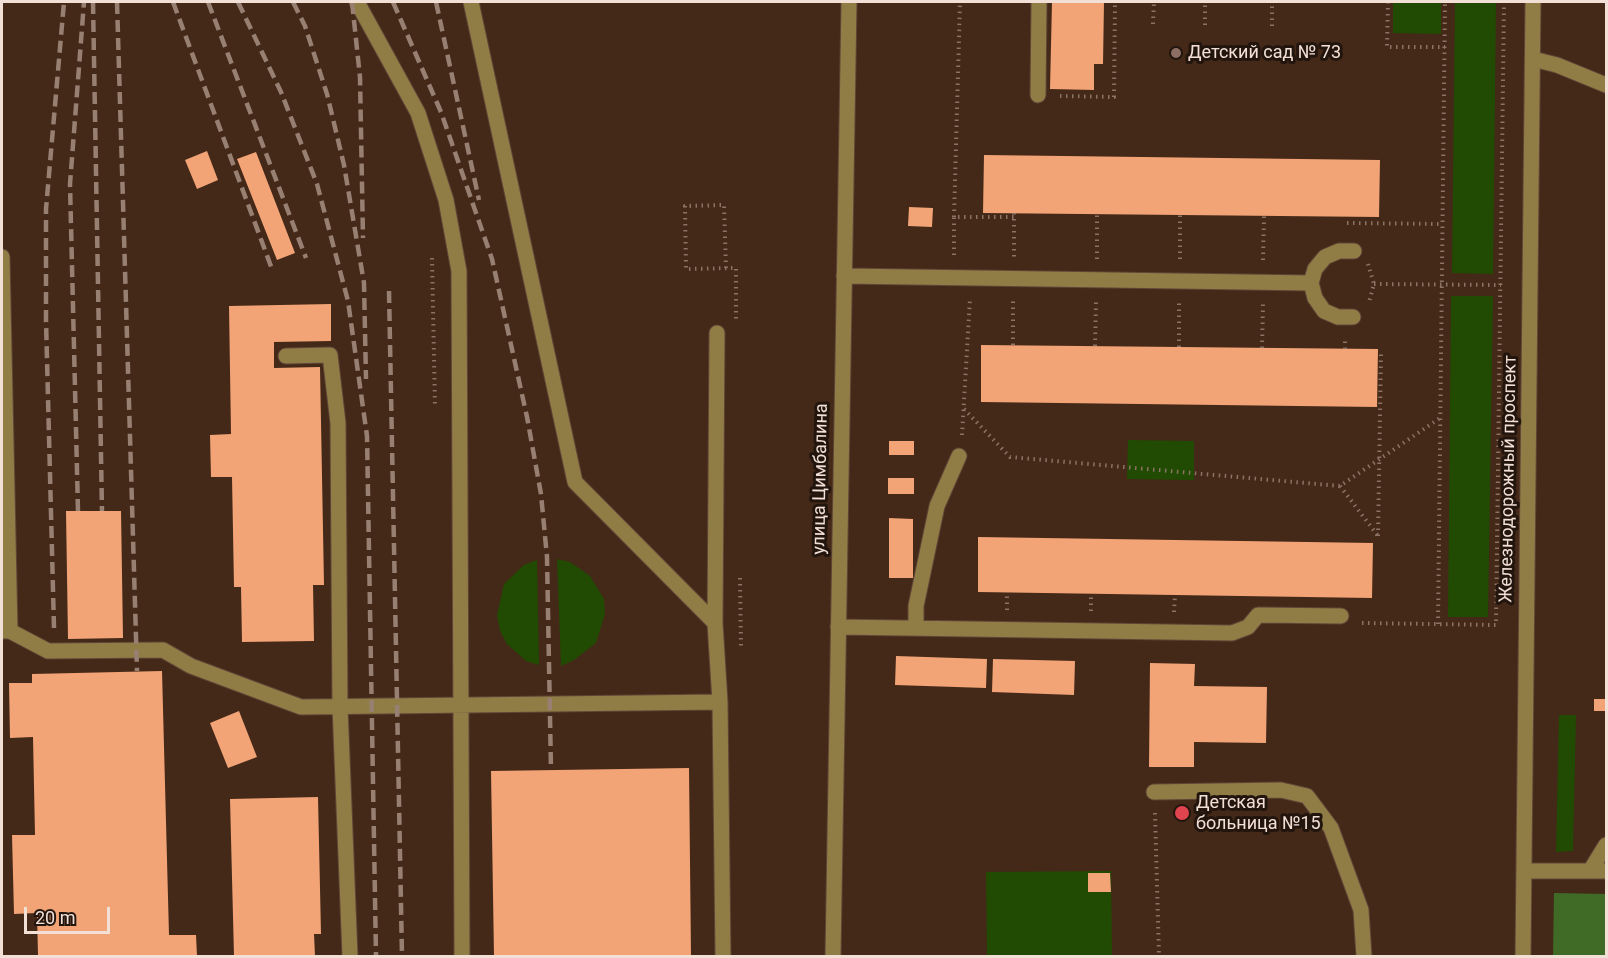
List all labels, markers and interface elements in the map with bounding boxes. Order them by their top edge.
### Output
place label: Детский сад № 73 [1188,42,1341,64]
marker: Детский сад № 73 [1169,46,1183,60]
street label: Железнодорожный проспект [1496,355,1522,603]
street label: улица Цимбалина [809,403,833,555]
place label: Детская больница №15 [1196,792,1321,834]
marker: Детская больница №15 [1173,804,1191,822]
scale bar [27,895,112,933]
text: 20 m [35,907,75,928]

